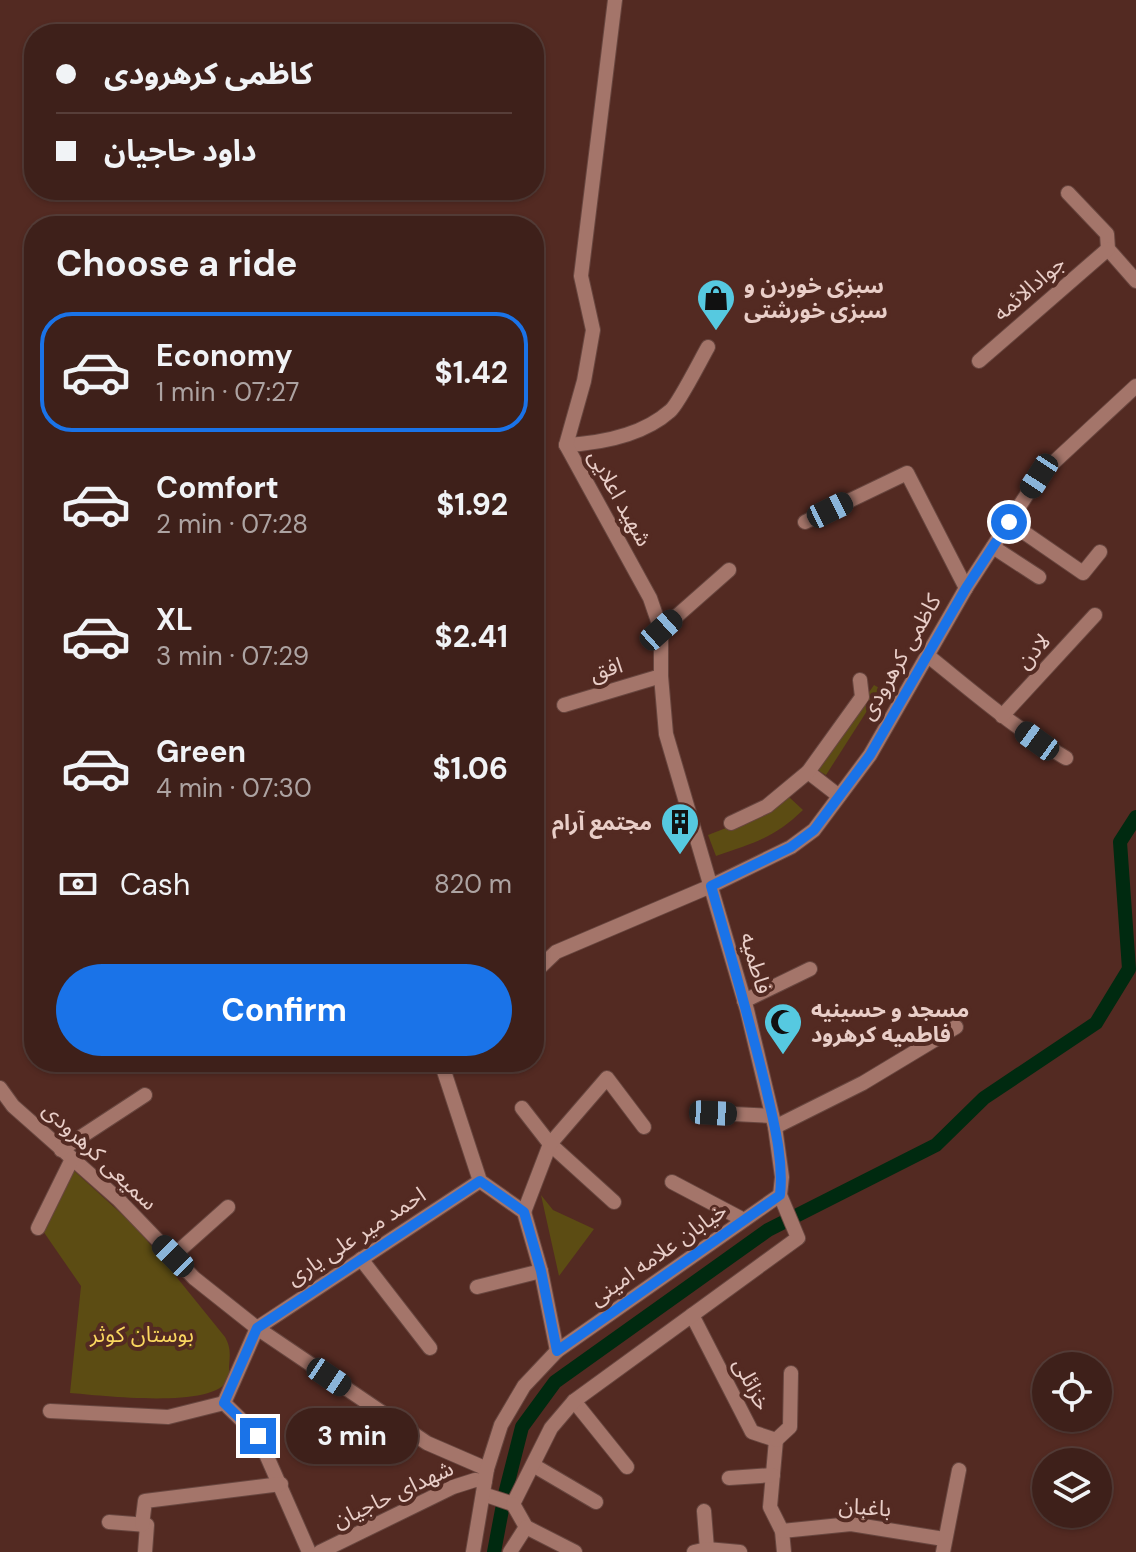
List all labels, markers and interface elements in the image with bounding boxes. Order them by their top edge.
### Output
text: کاظمی کرهرودی [104,54,313,93]
text: داود حاجیان [104,131,257,170]
text: Choose a ride [56,240,297,287]
street label: جوادالائمه [987,249,1071,327]
place label: سبزی خوردن و سبزی خورشتی [744,271,888,325]
shop icon: سبزی خوردن و سبزی خورشتی [695,277,737,332]
icon: car [60,336,132,408]
text: Economy [156,336,293,375]
text: $1.42 [435,353,508,392]
text: 1 min · 07:27 [156,375,299,409]
street label: شهید اعلایی [582,444,658,552]
car [1016,449,1062,503]
icon: car [60,468,132,540]
text: Comfort [156,468,279,507]
text: $1.92 [436,485,508,524]
car [803,489,857,531]
route start [991,504,1027,540]
text: 2 min · 07:28 [156,507,308,541]
street label: کاظمی کرهرودی [852,588,948,725]
icon: car [60,600,132,672]
text: XL [156,600,193,639]
car [635,605,687,655]
text: $2.41 [435,617,508,656]
street label: لادن [1009,627,1057,675]
text: 3 min · 07:29 [156,639,309,673]
street label: افق [586,650,626,688]
car [1011,717,1063,765]
icon: car [60,732,132,804]
text: Green [156,732,246,771]
text: $1.06 [432,749,508,788]
text: 4 min · 07:30 [156,771,312,805]
building icon: مجتمع آرام [659,801,701,856]
place label: مجتمع آرام [552,808,652,839]
icon: cash [56,862,100,906]
text: Cash [120,865,190,904]
text: 820 m [434,867,512,901]
street label: فاطمیه [733,929,779,997]
button: Confirm [56,964,512,1056]
place label: مسجد و حسینیه فاطمیه کرهرود [811,995,969,1049]
mosque icon: مسجد و حسینیه فاطمیه کرهرود [762,1001,804,1056]
street label: سمیعی کرهرودی [36,1095,164,1217]
car [688,1100,738,1126]
street label: احمد میر علی یاری [281,1180,431,1292]
street label: خیابان علامه امینی [583,1196,733,1312]
car [148,1231,198,1281]
park label: بوستان کوثر [89,1320,194,1349]
map controls [1032,1352,1112,1528]
button: locate [1032,1352,1112,1432]
street label: خزائلی [727,1353,777,1415]
car [302,1354,356,1400]
callout: 3 min [286,1408,418,1464]
route end [240,1418,276,1454]
text: 3 min [317,1419,387,1453]
button: layers [1032,1448,1112,1528]
street label: شهدای حاجیان [328,1453,458,1535]
street label: باغبان [838,1491,892,1523]

